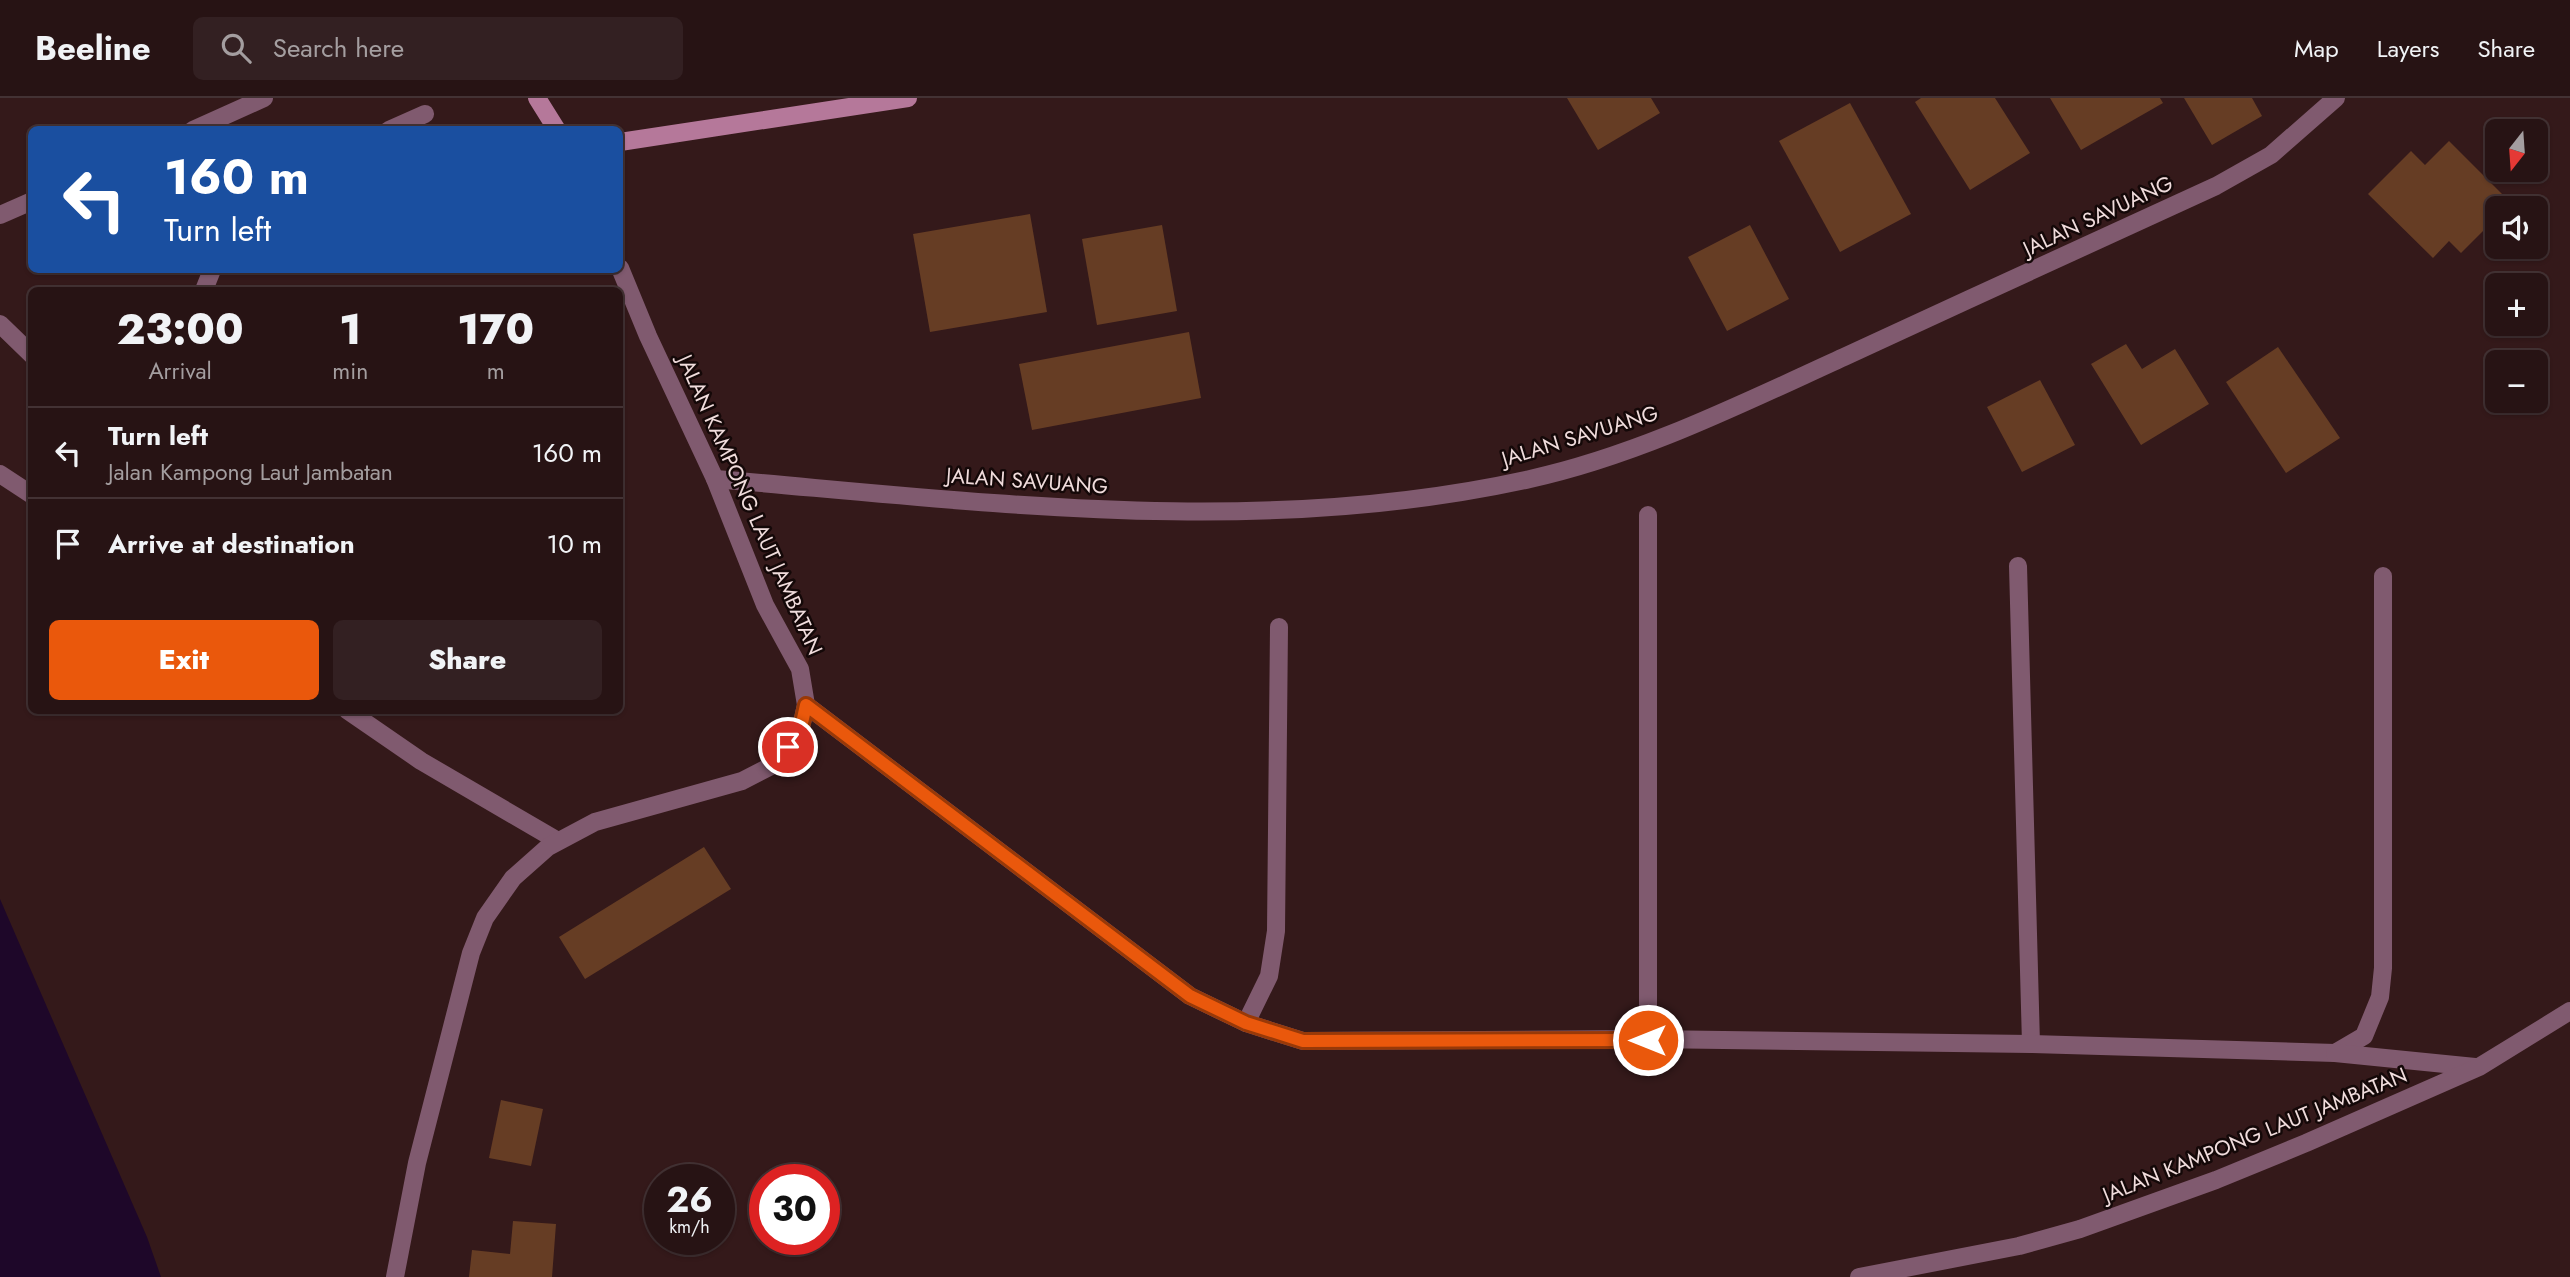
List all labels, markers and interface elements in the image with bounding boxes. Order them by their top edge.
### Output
search box [193,17,683,80]
text: Beeline [35,25,151,72]
icon: search [217,29,255,67]
text: Search here [273,29,404,67]
text: Map [2294,31,2339,66]
text: Layers [2377,31,2439,66]
text: Share [2477,31,2535,66]
north arrow [2485,119,2548,182]
map controls [2485,119,2548,413]
text: 160 m [164,142,309,212]
icon: left [49,154,140,245]
street label: JALAN SAVUANG [2015,168,2178,265]
button: sound [2485,196,2548,259]
text: Turn left [164,207,271,253]
button: + [2485,273,2548,336]
text: 23:00 [117,299,244,360]
text: 1 [339,299,361,360]
text: 170 [457,299,534,360]
street label: JALAN KAMPONG LAUT JAMBATAN [669,347,830,660]
button: − [2485,350,2548,413]
text: Arrival [148,354,212,388]
text: min [332,354,368,388]
text: m [487,354,505,388]
street label: JALAN SAVUANG [1495,398,1662,475]
text: Turn left [108,417,208,455]
icon: left [49,434,87,472]
text: 160 m [532,434,602,472]
text: Jalan Kampong Laut Jambatan [108,455,393,489]
street label: JALAN SAVUANG [942,460,1109,502]
icon: arrive [49,525,87,563]
text: Arrive at destination [108,525,355,563]
text: 10 m [547,525,602,563]
button: Exit [49,620,319,700]
button: Share [333,620,602,700]
pin [758,717,818,777]
icon: arrive [769,728,807,766]
position arrow [1611,1003,1685,1077]
street label: JALAN KAMPONG LAUT JAMBATAN [2096,1060,2412,1211]
speed limit sign: 30 [749,1164,840,1255]
text: 26 [666,1175,713,1225]
text: km/h [669,1214,710,1240]

